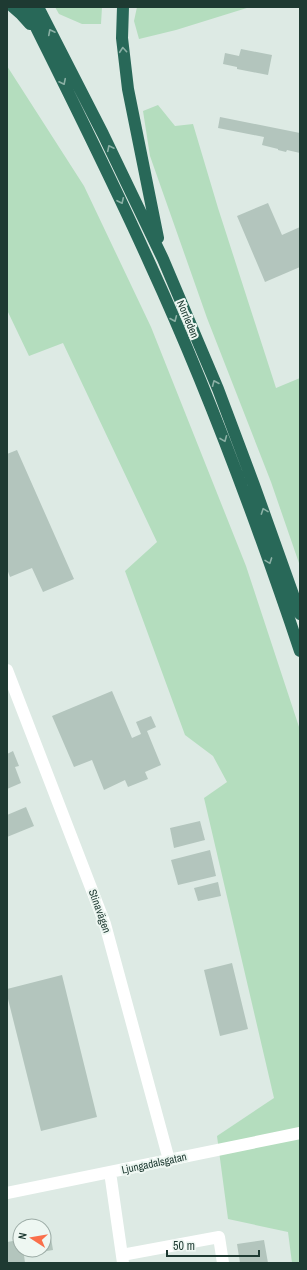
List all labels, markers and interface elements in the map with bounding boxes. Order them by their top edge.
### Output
one-way arrow [48,29,56,36]
one-way arrow [119,47,128,53]
one-way arrow [58,78,66,85]
one-way arrow [107,144,115,152]
one-way arrow [116,196,124,204]
street label: Norrleden [174,298,202,340]
one-way arrow [169,315,177,323]
one-way arrow [212,380,220,387]
one-way arrow [219,436,227,443]
one-way arrow [260,508,268,515]
one-way arrow [265,557,273,564]
street label: Stinavägen [86,887,114,935]
street label: Ljungadalsgatan [120,1149,188,1177]
north arrow [12,1218,52,1258]
text: N [15,1231,30,1241]
scale bar [167,1232,259,1258]
text: 50 m [173,1238,195,1254]

